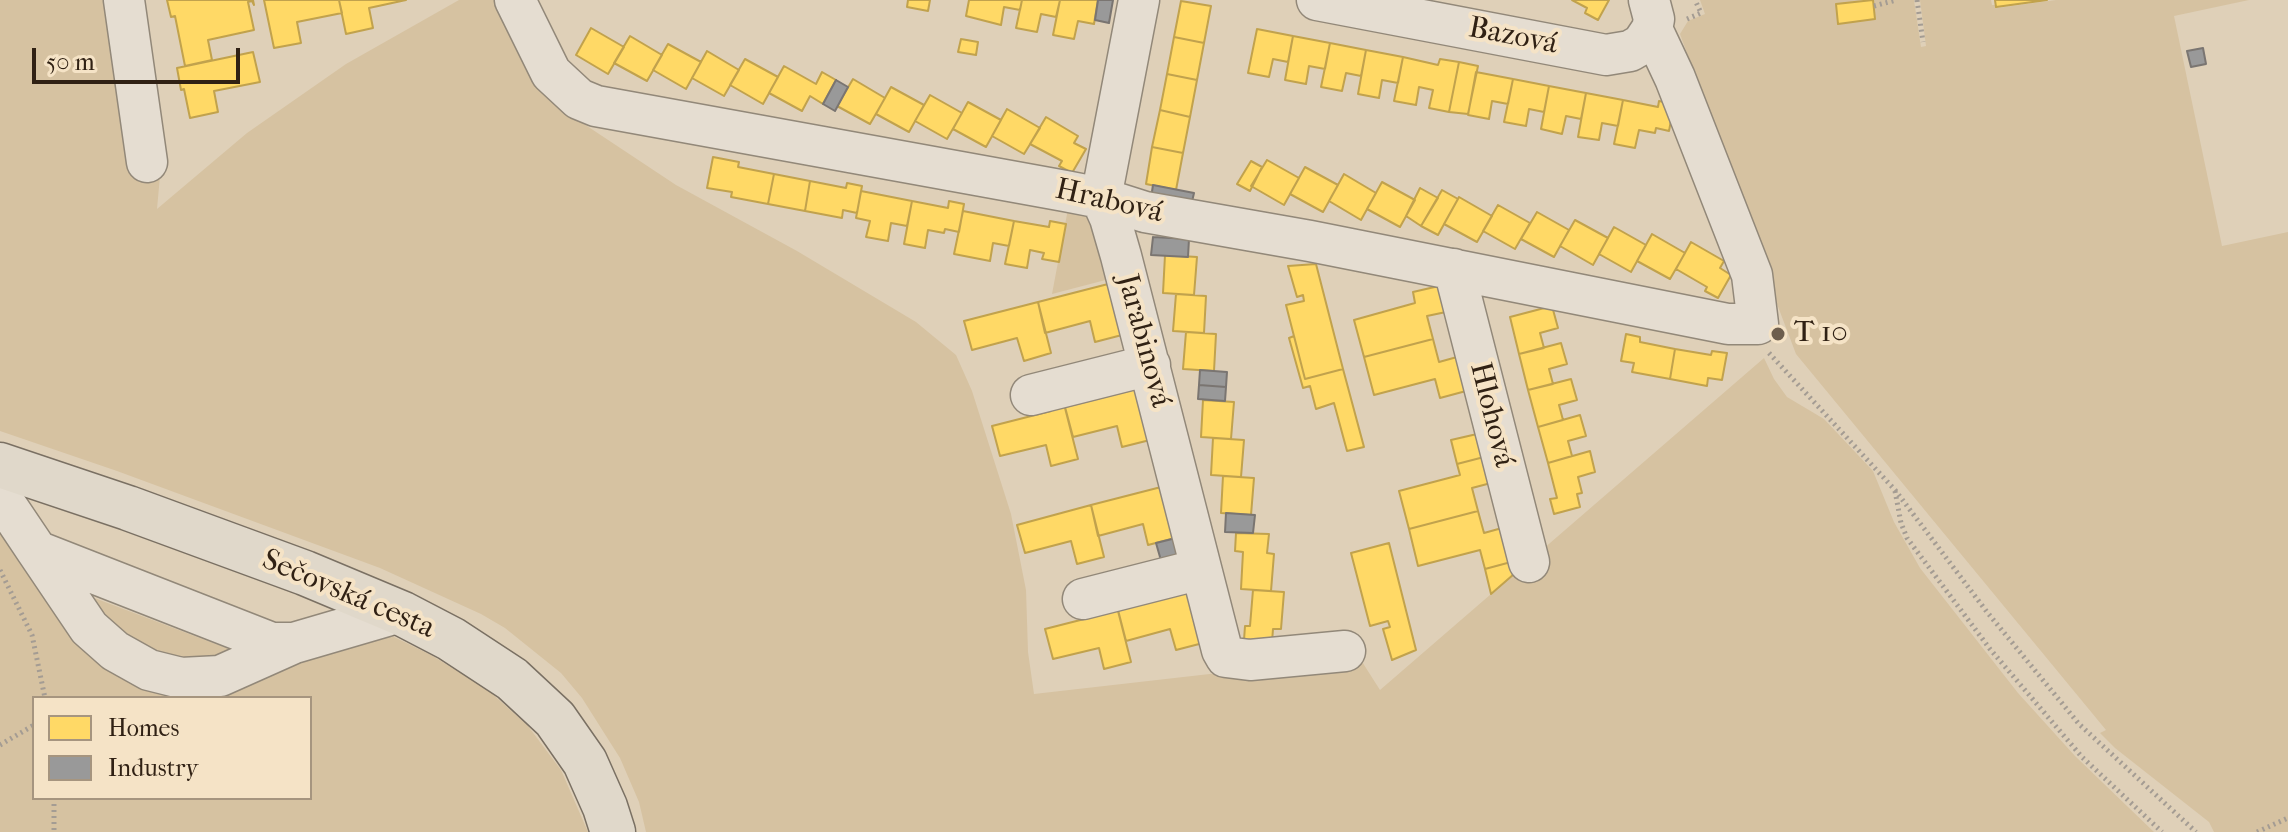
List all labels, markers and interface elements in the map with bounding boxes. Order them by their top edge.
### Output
street label: Bazová [1465,11,1561,63]
scale bar [36,32,244,82]
text: 50 m [46,48,95,76]
street label: Hrabová [1052,172,1166,232]
street label: Jarabinová [1108,271,1178,411]
place label: T 10 [1794,316,1848,352]
marker: T 10 [1769,325,1787,343]
street label: Hlohová [1461,359,1521,471]
street label: Sečovská cesta [256,543,440,647]
legend [32,696,312,800]
text: Homes [108,714,179,742]
text: Industry [108,754,198,782]

